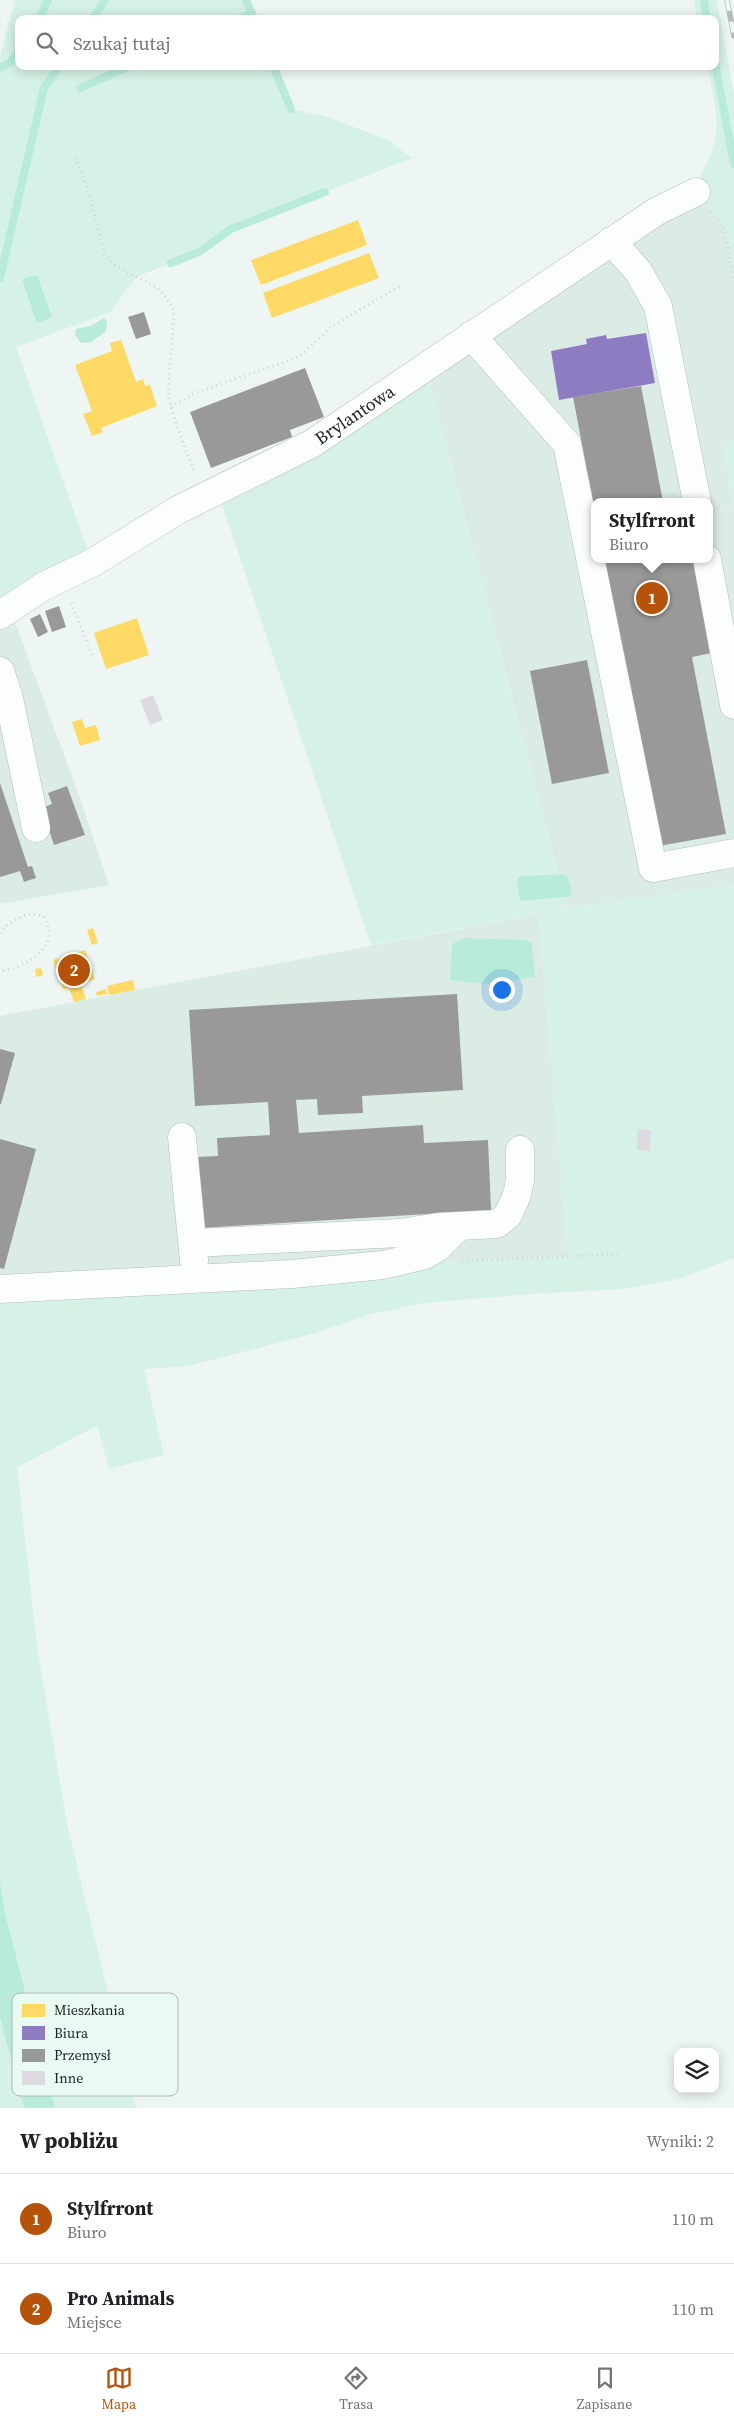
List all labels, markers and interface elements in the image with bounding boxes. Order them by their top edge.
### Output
search box [15,15,719,70]
icon: search [33,29,61,57]
text: Szukaj tutaj [73,30,171,56]
street label: Brylantowa [310,378,400,450]
popup [591,498,713,563]
text: Stylfrront [609,507,695,533]
text: Biuro [609,533,648,555]
pin: 1 [636,579,668,617]
pin: 2 [58,951,90,989]
your location [489,977,515,1003]
legend [12,1993,178,2096]
text: Mieszkania [54,2000,126,2020]
text: Biura [54,2023,89,2043]
text: Przemysł [54,2045,111,2065]
map controls [674,2048,719,2093]
button: layers [674,2048,719,2093]
text: Inne [54,2068,83,2088]
text: W pobliżu [20,2126,118,2155]
text: Wyniki: 2 [647,2130,714,2152]
text: Stylfrront [67,2195,153,2221]
text: 1 [32,2208,40,2230]
text: 110 m [672,2208,714,2230]
text: Biuro [67,2221,107,2243]
text: Pro Animals [67,2285,174,2311]
text: 2 [32,2298,40,2320]
text: 110 m [672,2298,714,2320]
text: Miejsce [67,2311,122,2333]
tab: Mapa [102,2364,136,2414]
tab: Trasa [339,2364,373,2414]
tab: Zapisane [577,2364,632,2414]

